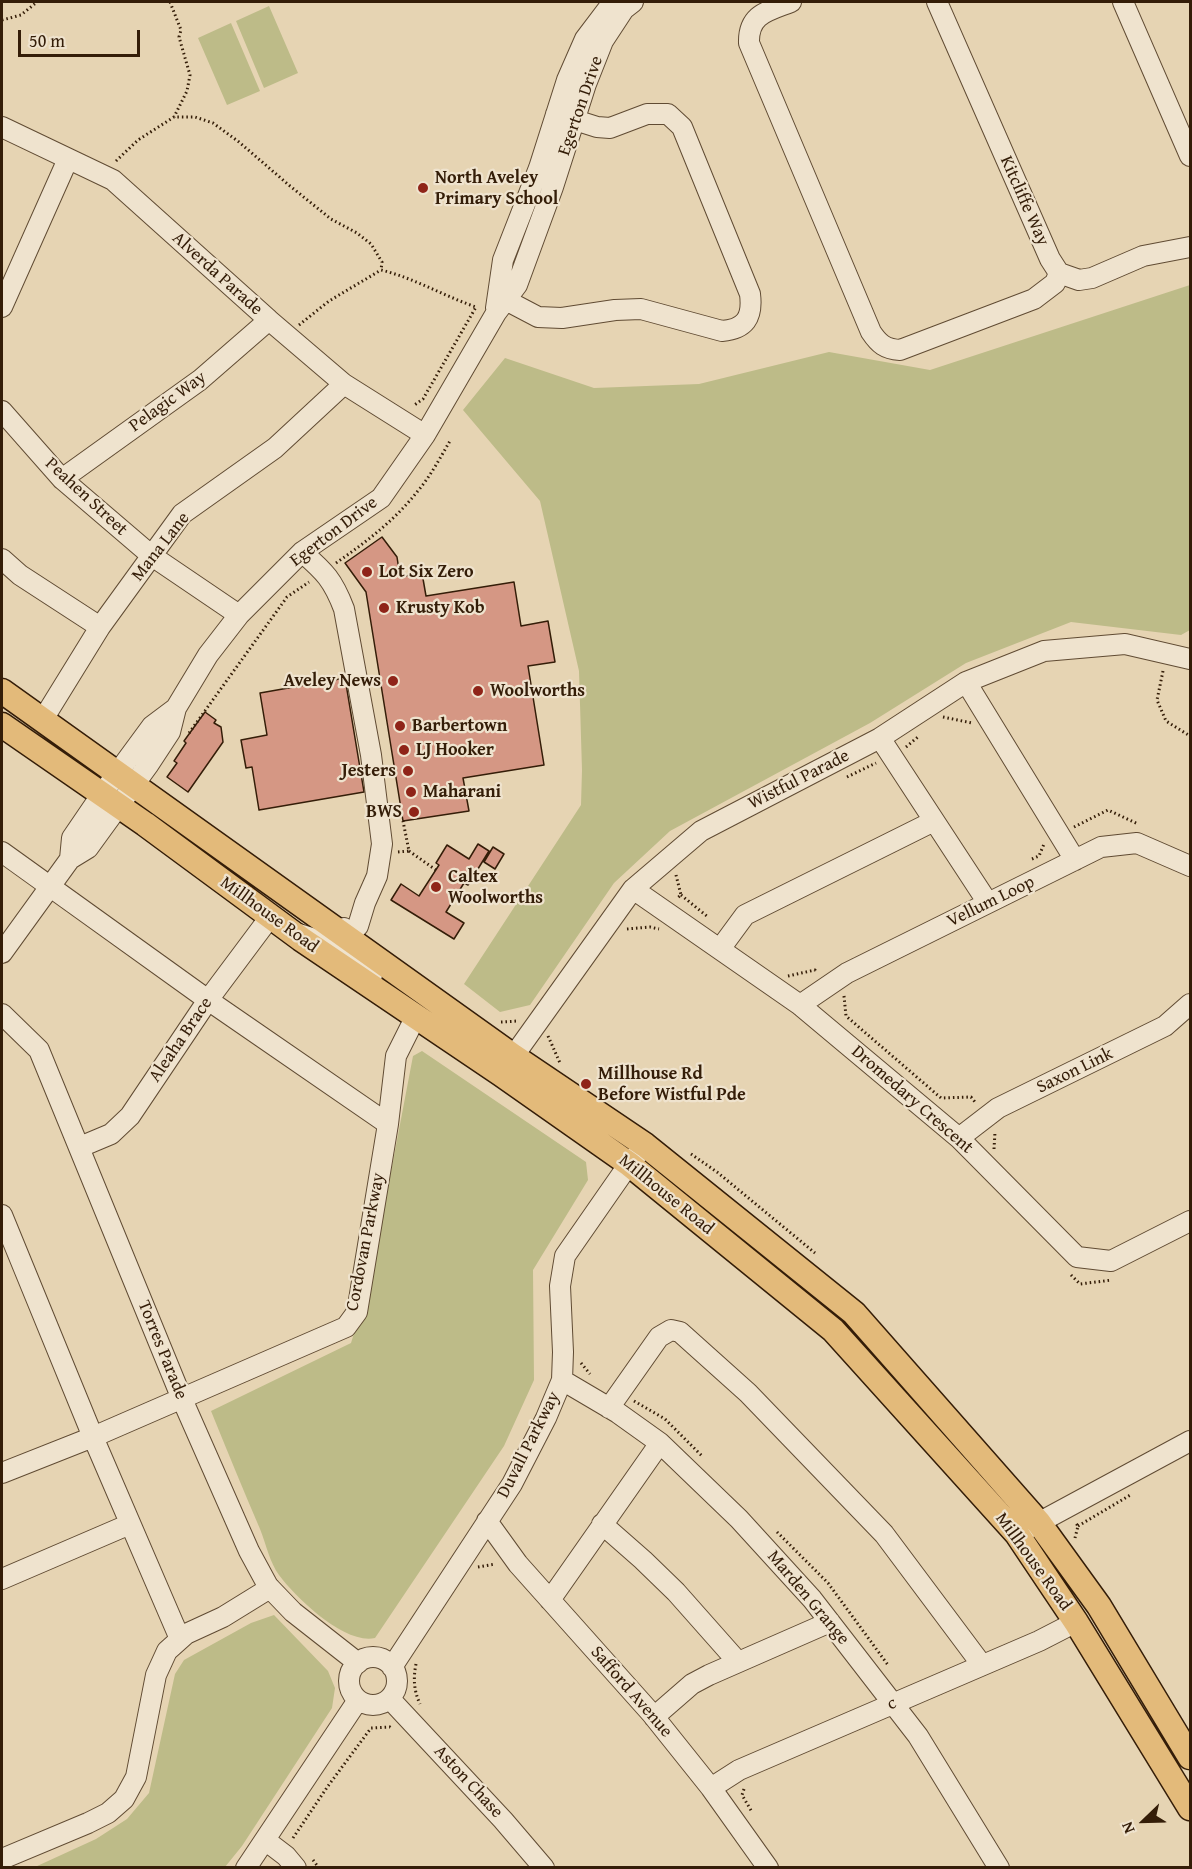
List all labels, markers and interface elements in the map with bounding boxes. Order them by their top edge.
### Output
scale bar [21,18,142,56]
text: 50 m [29,27,65,54]
street label: Egerton Drive [554,53,608,159]
street label: Kitcliffe Way [995,153,1053,249]
place label: North Aveley Primary School [435,167,558,210]
marker: North Aveley Primary School [416,181,430,195]
street label: Alverda Parade [167,228,267,320]
street label: Pelagic Way [125,367,211,437]
street label: Peahen Street [40,453,132,541]
street label: Egerton Drive [286,492,382,572]
street label: Mana Lane [127,508,195,586]
place label: Lot Six Zero [379,561,474,583]
marker: Lot Six Zero [360,565,374,579]
place label: Krusty Kob [396,597,485,619]
marker: Krusty Kob [377,601,391,615]
place label: Aveley News [284,670,381,692]
marker: Aveley News [386,674,400,688]
place label: Woolworths [490,680,585,702]
marker: Woolworths [471,684,485,698]
place label: Barbertown [412,715,507,737]
marker: Barbertown [393,719,407,733]
place label: LJ Hooker [416,739,494,761]
marker: LJ Hooker [397,743,411,757]
street label: Wistful Parade [745,745,853,815]
place label: Jesters [342,760,396,782]
marker: Jesters [401,764,415,778]
place label: Maharani [423,781,501,803]
marker: Maharani [404,785,418,799]
place label: BWS [366,801,402,823]
marker: BWS [407,805,421,819]
place label: Caltex Woolworths [448,866,543,908]
street label: Millhouse Road [216,872,322,958]
street label: Vellum Loop [944,872,1038,932]
marker: Caltex Woolworths [429,880,443,894]
street label: Aleaha Brace [145,993,217,1087]
street label: Dromedary Crescent [847,1041,977,1159]
street label: Saxon Link [1033,1043,1117,1099]
place label: Millhouse Rd Before Wistful Pde [598,1063,746,1106]
marker: Millhouse Rd Before Wistful Pde [579,1077,593,1091]
street label: Millhouse Road [614,1150,718,1240]
street label: Cordovan Parkway [342,1171,390,1313]
street label: Torres Parade [132,1297,192,1403]
street label: Duvall Parkway [493,1388,565,1502]
street label: Millhouse Road [990,1509,1076,1615]
street label: Marden Grange [762,1546,854,1650]
street label: Safford Avenue [585,1642,677,1742]
street label: c [884,1692,900,1716]
street label: Aston Chase [429,1741,507,1823]
north arrow [1114,1791,1174,1851]
text: N [1114,1818,1141,1838]

